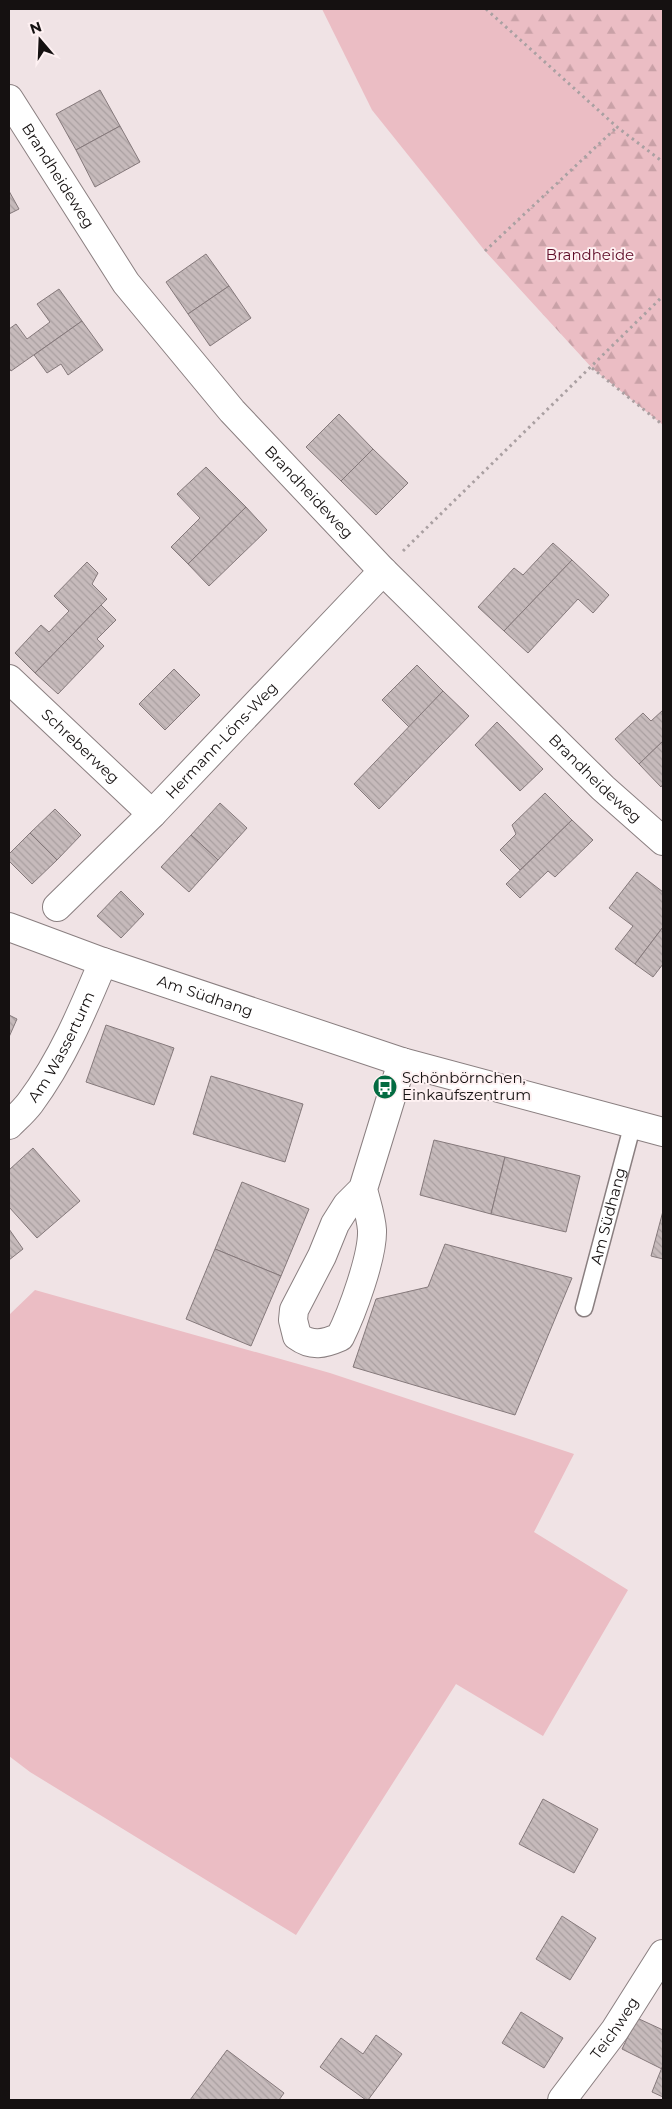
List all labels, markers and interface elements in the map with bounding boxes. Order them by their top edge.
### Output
north arrow [15,15,65,65]
text: N [27,17,44,38]
street label: Brandheideweg [18,120,99,231]
park label: Brandheide [546,245,634,264]
street label: Brandheideweg [261,442,357,542]
street label: Hermann-Löns-Weg [161,678,281,803]
street label: Schreberweg [38,705,124,787]
street label: Brandheideweg [545,730,646,827]
street label: Am Südhang [155,971,256,1020]
street label: Am Wasserturm [24,988,98,1106]
place label: Schönbörnchen, Einkaufszentrum [402,1068,531,1104]
bus stop icon: Schönbörnchen, Einkaufszentrum [372,1074,398,1100]
street label: Am Südhang [586,1165,630,1267]
street label: Teichweg [586,1993,642,2063]

